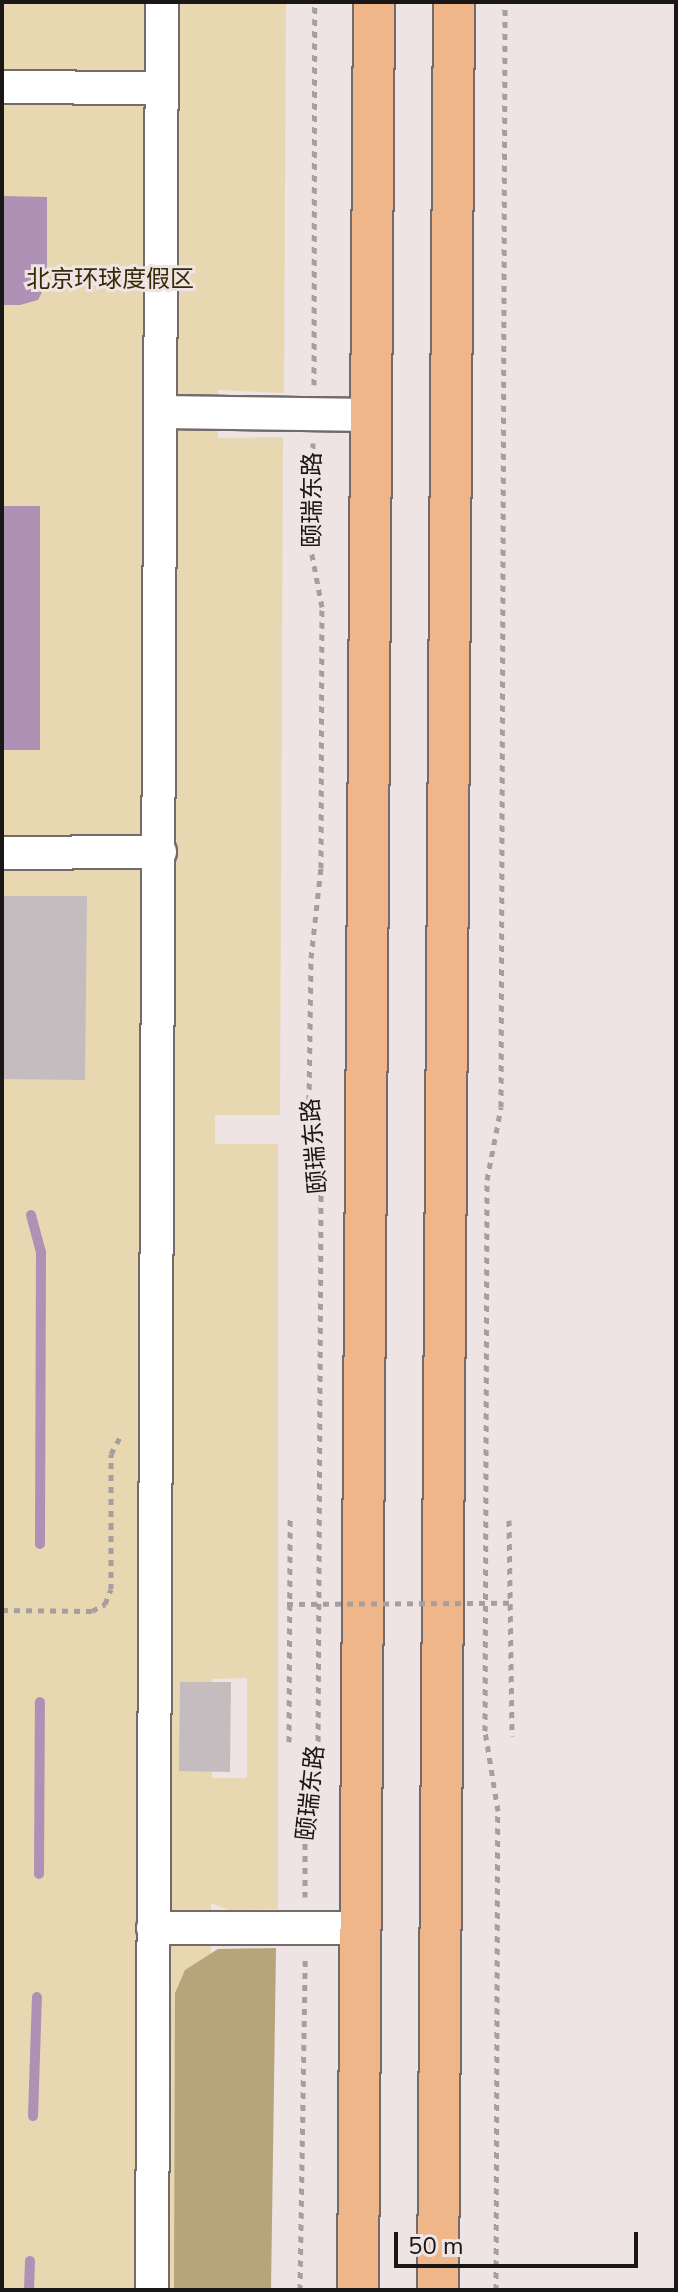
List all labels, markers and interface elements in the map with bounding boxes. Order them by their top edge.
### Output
park label: 北京环球度假区 [26,266,194,294]
street label: 颐瑞东路 [299,452,327,548]
street label: 颐瑞东路 [296,1097,334,1195]
street label: 颐瑞东路 [292,1744,330,1842]
scale bar [398,2216,642,2266]
text: 50 m [408,2230,464,2262]

